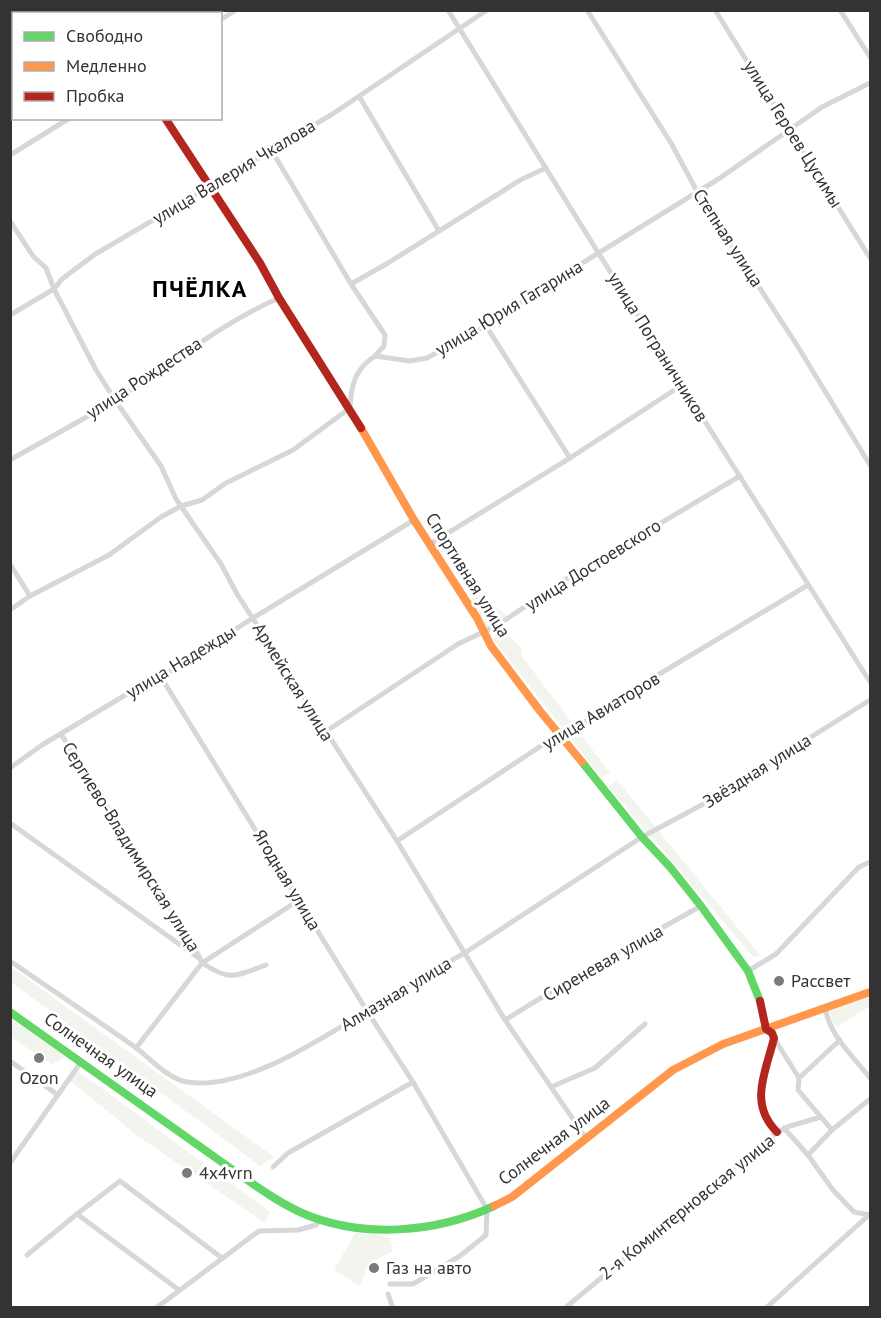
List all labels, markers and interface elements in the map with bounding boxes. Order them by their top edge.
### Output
legend [12,12,222,120]
text: Свободно [66,24,143,47]
text: Медленно [66,54,147,77]
street label: улица Героев Цусимы [739,56,848,212]
text: Пробка [66,84,124,107]
street label: улица Валерия Чкалова [148,114,319,229]
street label: Степная улица [688,184,769,291]
street label: улица Юрия Гагарина [431,254,587,361]
street label: улица Пограничников [603,268,714,426]
district label: ПЧЁЛКА [152,273,248,304]
street label: улица Рождества [81,332,206,424]
street label: Спортивная улица [421,508,516,641]
street label: улица Достоевского [520,513,665,616]
street label: Армейская улица [248,618,339,745]
street label: улица Надежды [121,620,240,703]
street label: улица Авиаторов [538,666,664,755]
street label: Звёздная улица [698,728,815,813]
street label: Сергиево-Владимирская улица [57,737,206,956]
street label: Ягодная улица [248,825,327,934]
street label: Сиреневая улица [539,919,667,1006]
street label: Алмазная улица [336,951,456,1036]
place label: Рассвет [791,969,851,992]
marker: Рассвет [772,974,786,988]
street label: Солнечная улица [40,1007,163,1102]
marker: Ozon [32,1051,46,1065]
place label: Ozon [19,1066,59,1089]
street label: Солнечная улица [493,1091,614,1190]
street label: 2-я Коминтерновская улица [594,1129,779,1285]
place label: 4x4vrn [199,1161,253,1184]
marker: 4x4vrn [180,1166,194,1180]
place label: Газ на авто [386,1256,472,1279]
marker: Газ на авто [367,1261,381,1275]

